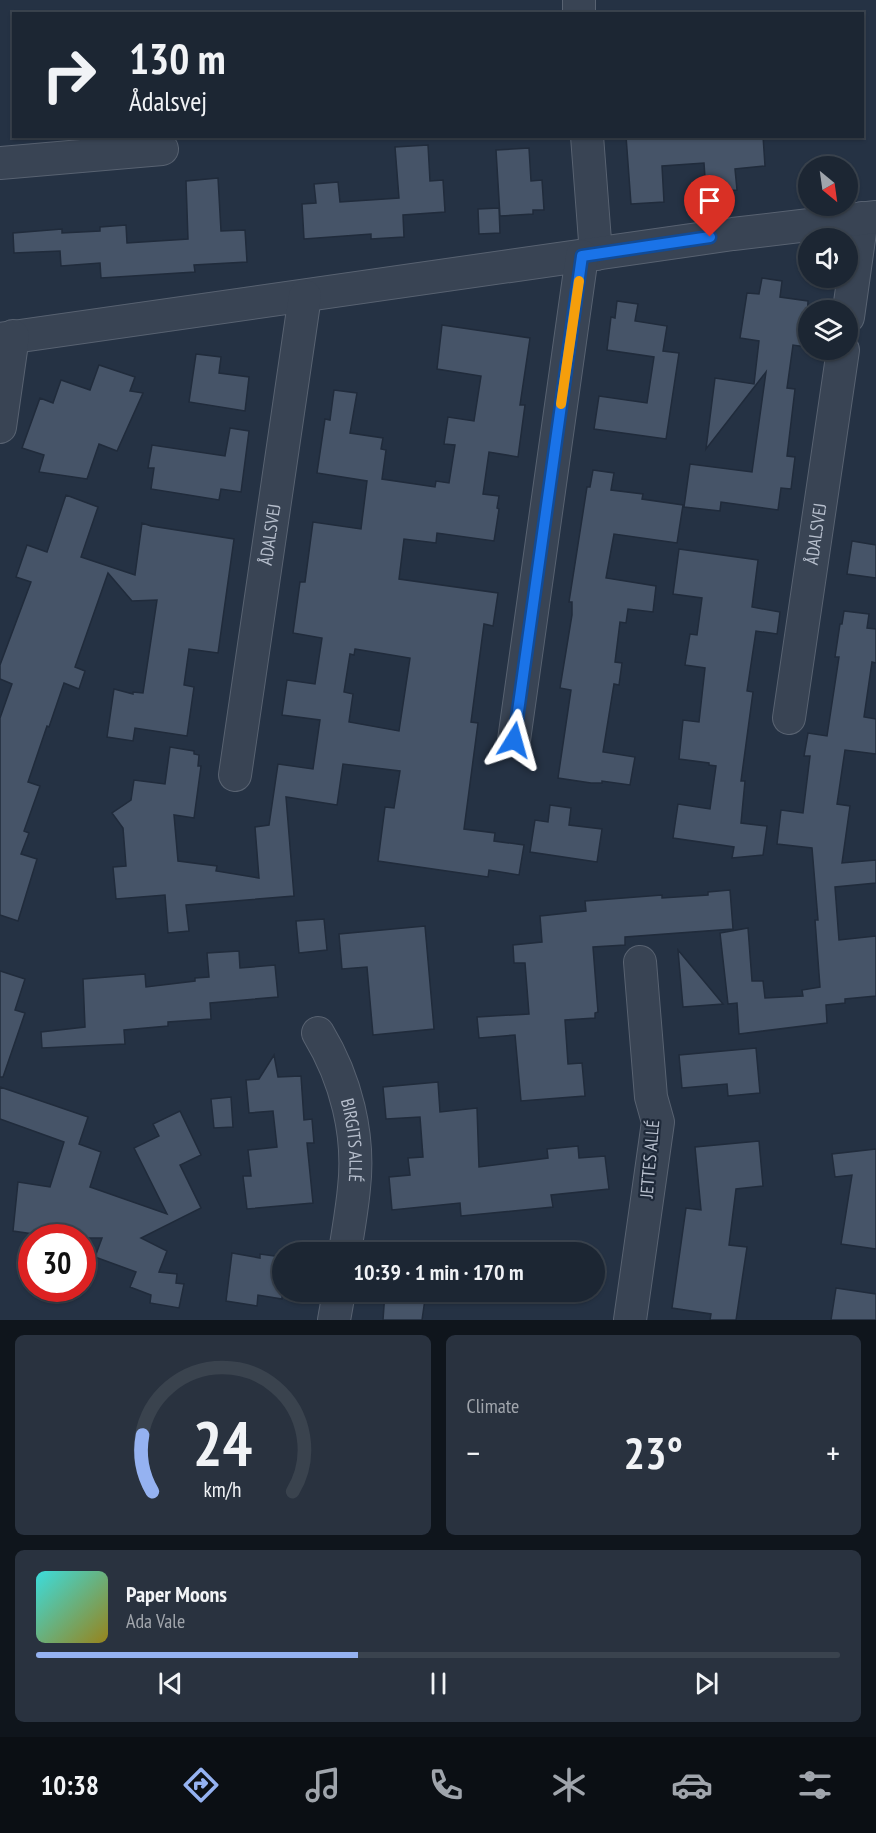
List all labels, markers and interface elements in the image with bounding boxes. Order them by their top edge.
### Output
text: 130 m [129,31,226,86]
icon: right [30,36,108,114]
text: Ådalsvej [129,84,207,118]
north arrow [798,156,858,216]
map controls [798,156,858,360]
pin [684,175,735,237]
icon: arrive [693,184,726,217]
button: sound [798,228,858,288]
button: layers [798,300,858,360]
street label: ÅDALSVEJ [254,502,285,567]
street label: ÅDALSVEJ [800,502,831,566]
position arrow [482,708,546,772]
street label: BIRGITS ALLÉ [336,1096,367,1183]
street label: JETTES ALLÉ [635,1119,664,1200]
speed limit sign: 30 [18,1224,96,1302]
text: 10:39 · 1 min · 170 m [353,1258,524,1286]
text: Climate [467,1393,519,1419]
text: 24 [193,1402,253,1483]
text: 23° [624,1423,683,1481]
text: − [467,1431,480,1474]
text: + [826,1431,840,1474]
text: km/h [204,1475,242,1503]
text: Paper Moons [126,1580,227,1608]
text: Ada Vale [126,1608,185,1634]
icon: previous [154,1667,187,1700]
icon: pause [422,1667,455,1700]
icon: next [690,1667,723,1700]
icon: directions [180,1764,222,1806]
icon: music [302,1764,344,1806]
icon: phone [425,1764,467,1806]
icon: climate [548,1764,590,1806]
icon: car [671,1764,713,1806]
icon: filters [794,1764,836,1806]
text: 10:38 [40,1768,99,1802]

